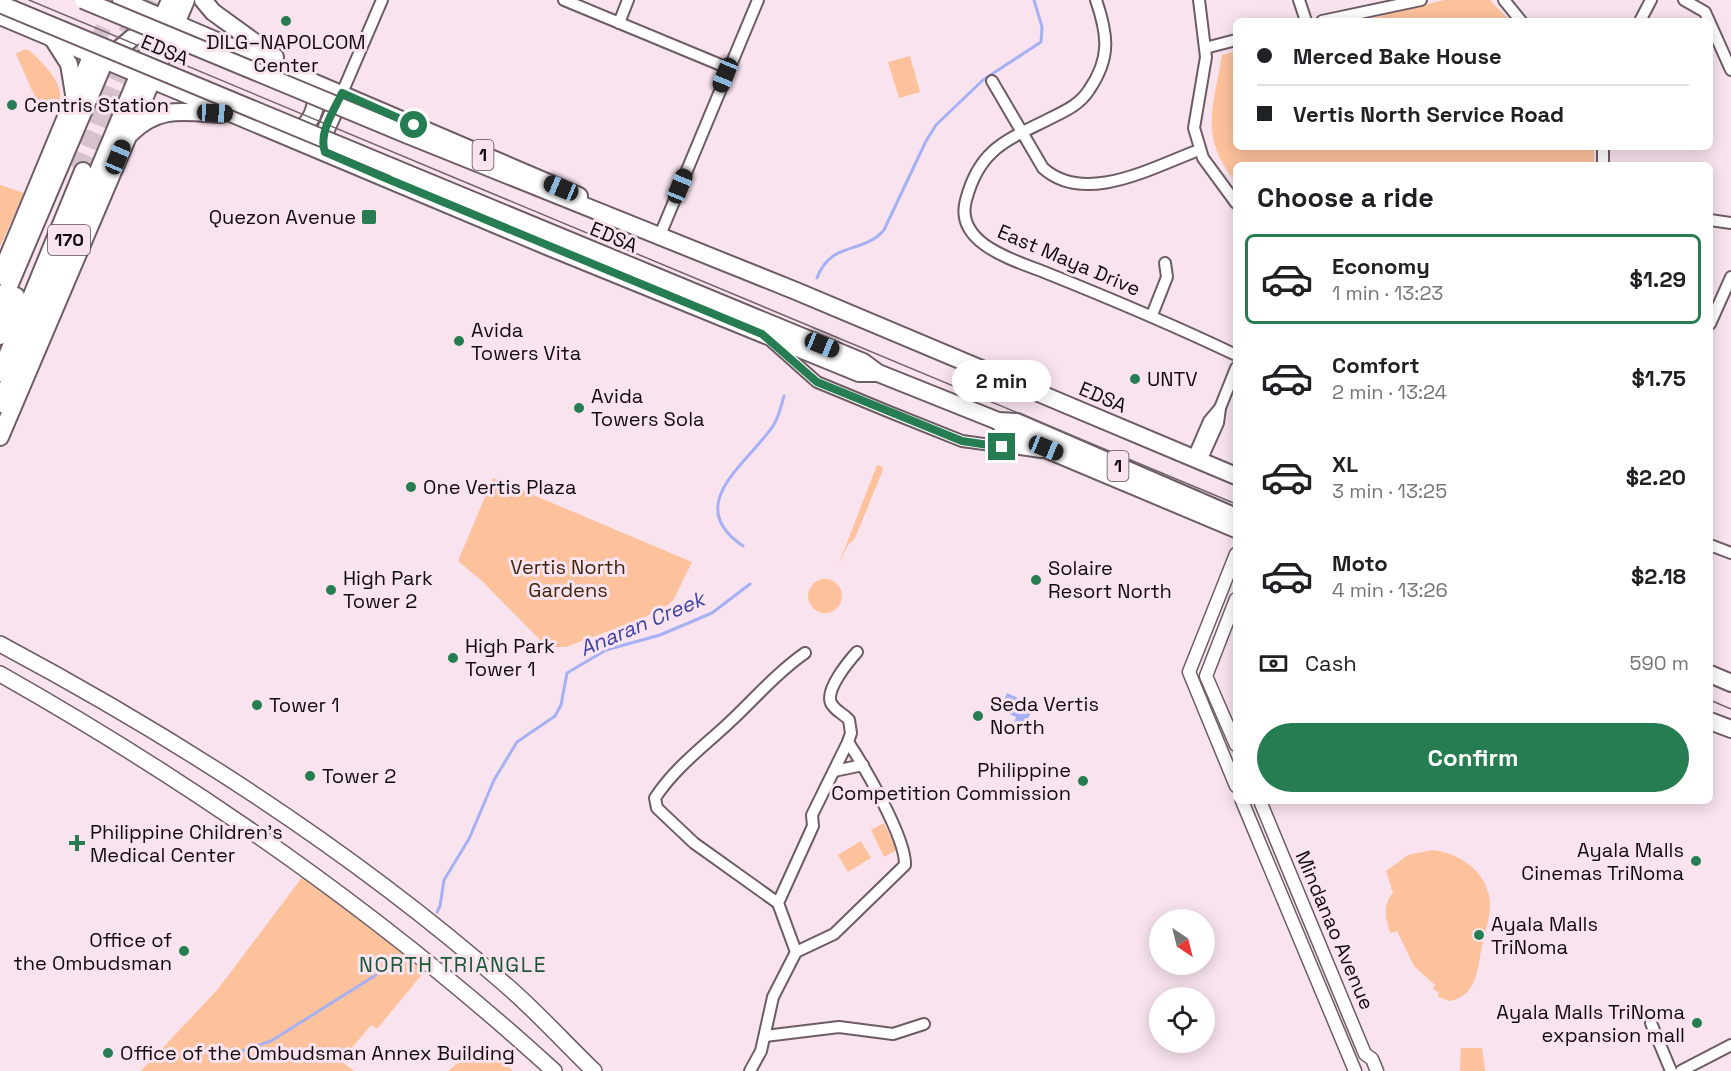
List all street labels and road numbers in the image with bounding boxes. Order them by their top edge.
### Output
street label: EDSA [137,28,193,72]
road number: 1 [472,140,494,170]
street label: EDSA [586,215,642,259]
street label: East Maya Drive [994,218,1144,302]
road number: 170 [48,225,90,255]
street label: EDSA [1075,375,1131,419]
road number: 1 [1108,451,1128,481]
street label: Mindanao Avenue [1290,847,1380,1013]

